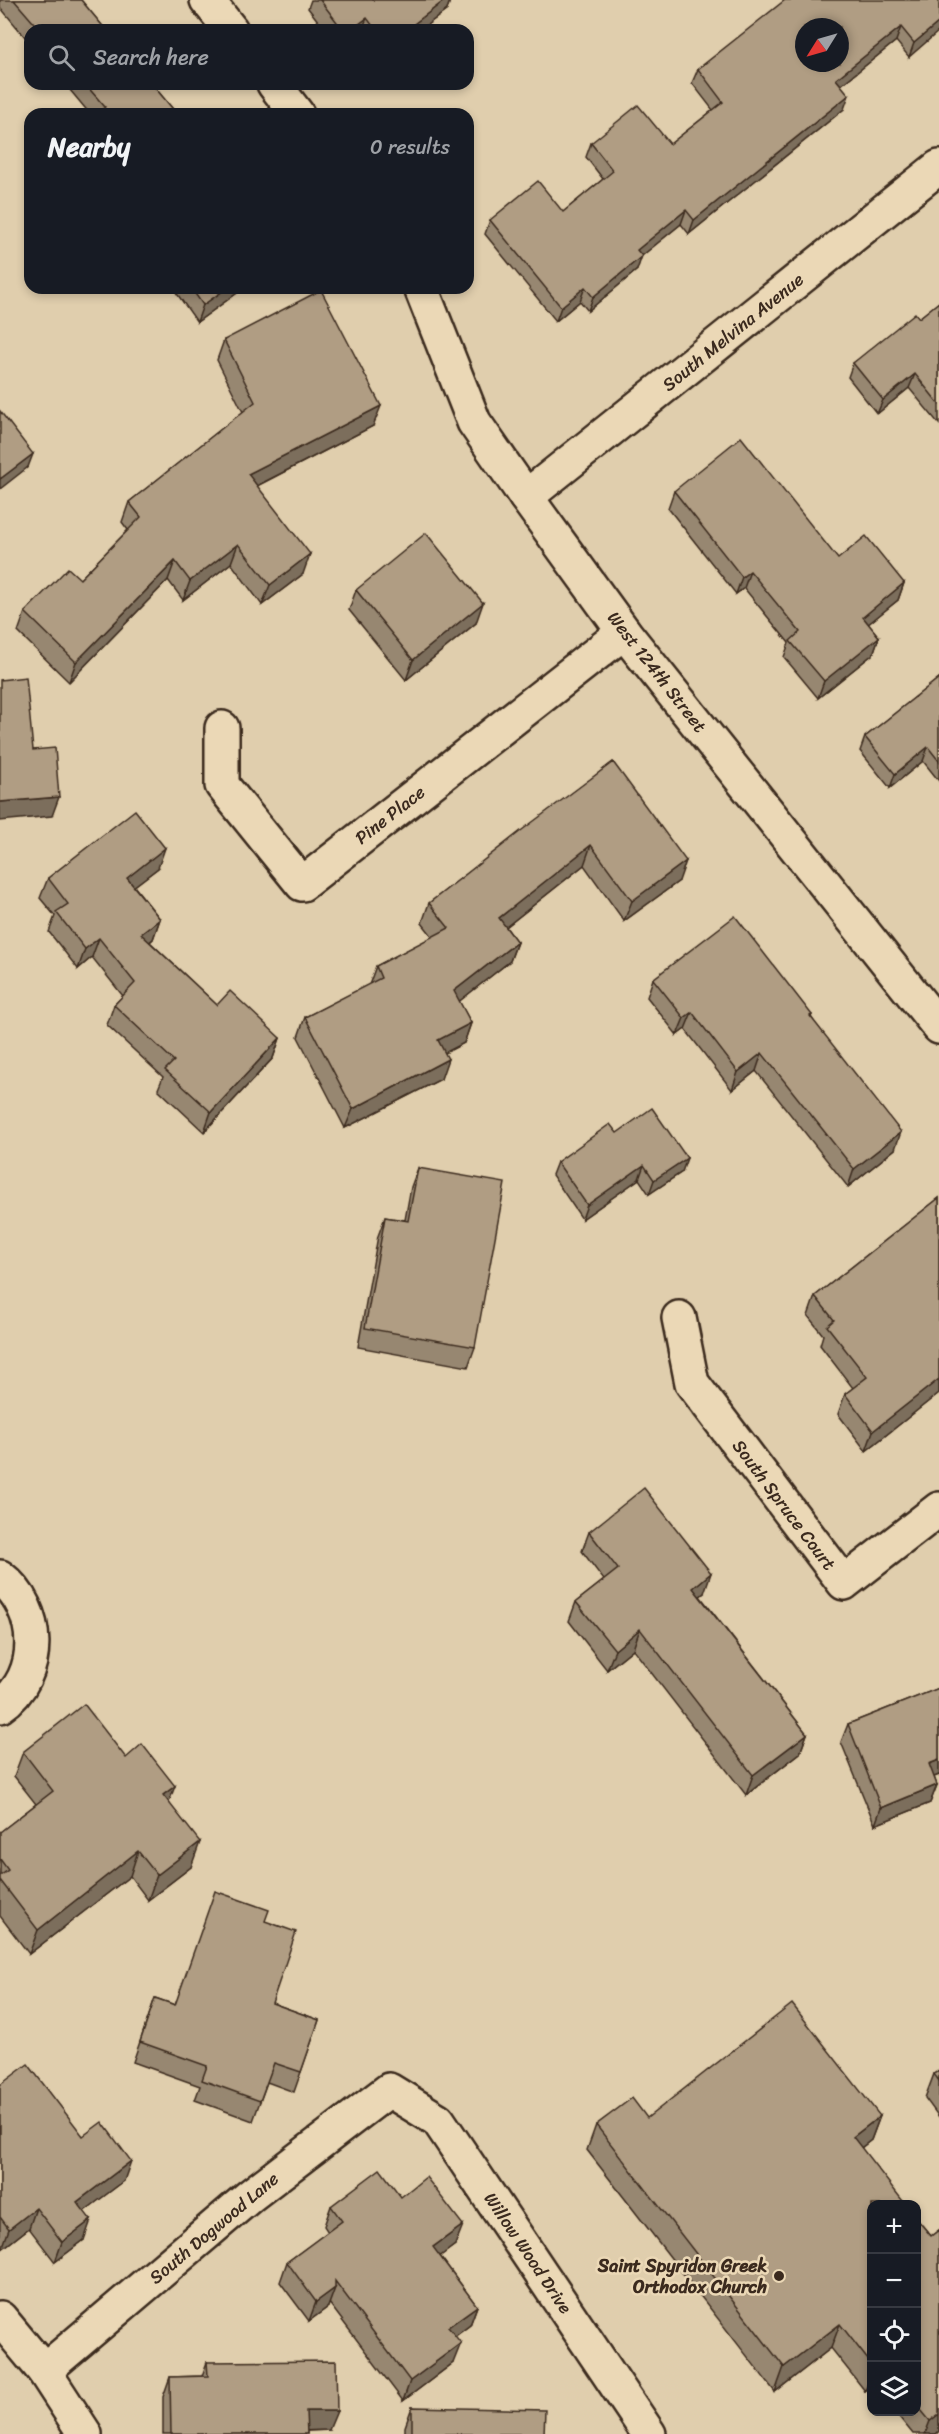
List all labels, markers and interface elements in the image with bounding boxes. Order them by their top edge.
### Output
north arrow [795,18,849,72]
search box [24,24,474,90]
text: Search here [93,38,209,77]
icon: search [45,41,78,74]
text: Nearby [48,124,130,170]
text: 0 results [370,130,450,165]
street label: South Melvina Avenue [655,264,811,400]
street label: West 124th Street [599,604,715,740]
street label: Pine Place [348,777,432,853]
street label: South Spruce Court [724,1432,844,1578]
street label: South Dogwood Lane [142,2164,286,2292]
street label: Willow Wood Drive [475,2185,581,2321]
map controls [867,2200,921,2416]
button: + [867,2200,921,2254]
place label: Saint Spyridon Greek Orthodox Church [597,2250,768,2303]
button: − [867,2254,921,2308]
marker: Saint Spyridon Greek Orthodox Church [772,2269,786,2283]
button: locate [867,2308,921,2362]
button: layers [867,2362,921,2416]

